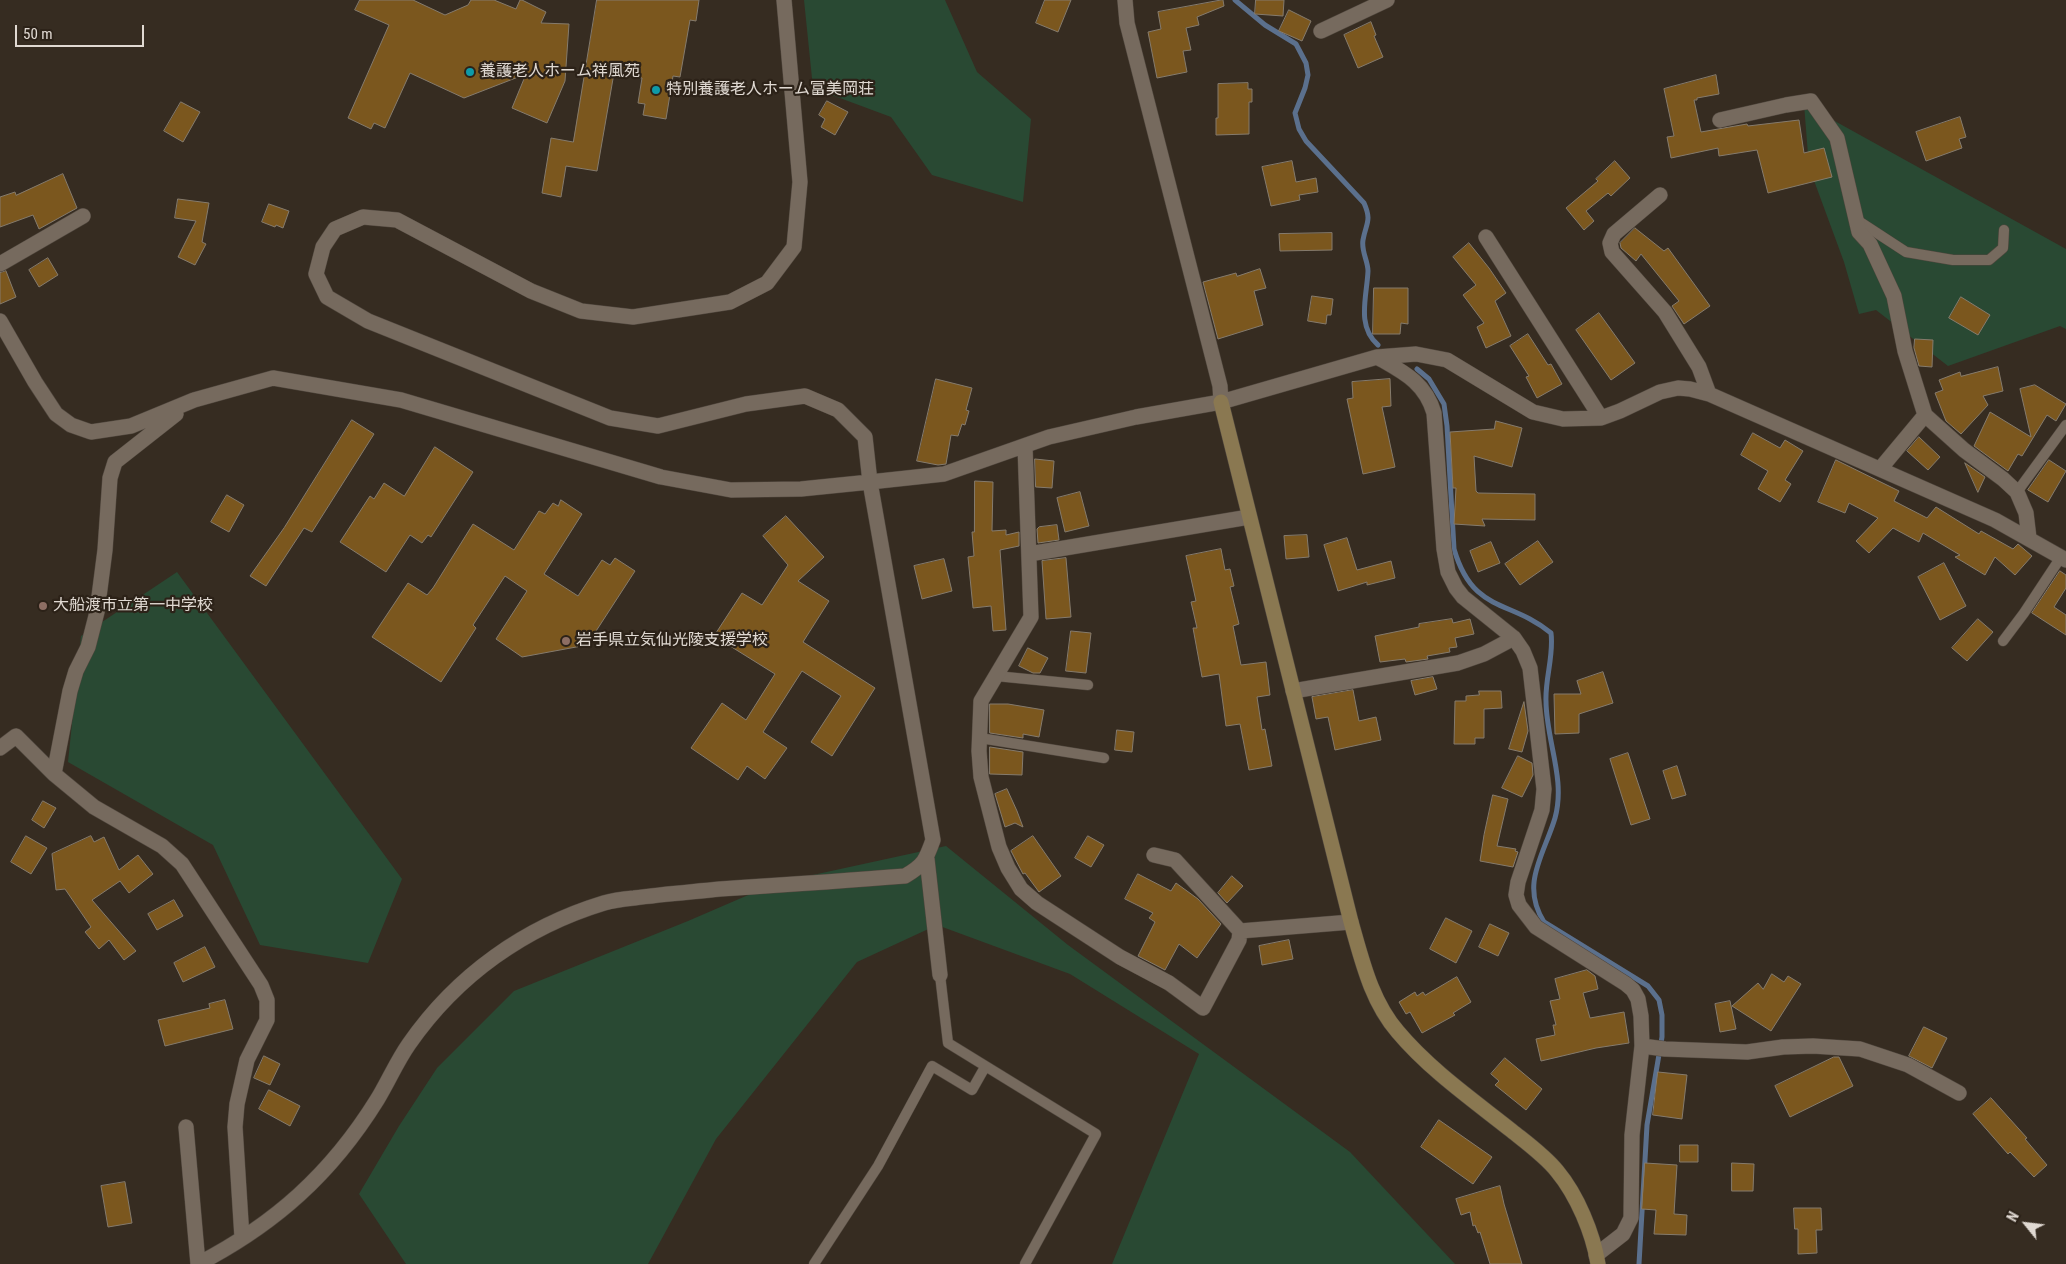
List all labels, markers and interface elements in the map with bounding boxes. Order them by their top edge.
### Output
scale bar [18,15,146,47]
text: 50 m [23,25,53,43]
place label: 養護老人ホーム祥風苑 [480,62,640,82]
marker: 養護老人ホーム祥風苑 [464,66,476,78]
place label: 特別養護老人ホーム富美岡荘 [666,80,874,100]
marker: 特別養護老人ホーム富美岡荘 [650,84,662,96]
place label: 大船渡市立第一中学校 [53,596,213,616]
marker: 大船渡市立第一中学校 [37,600,49,612]
place label: 岩手県立気仙光陵支援学校 [576,631,768,651]
marker: 岩手県立気仙光陵支援学校 [560,635,572,647]
north arrow [2001,1199,2051,1249]
text: N [2004,1209,2022,1224]

